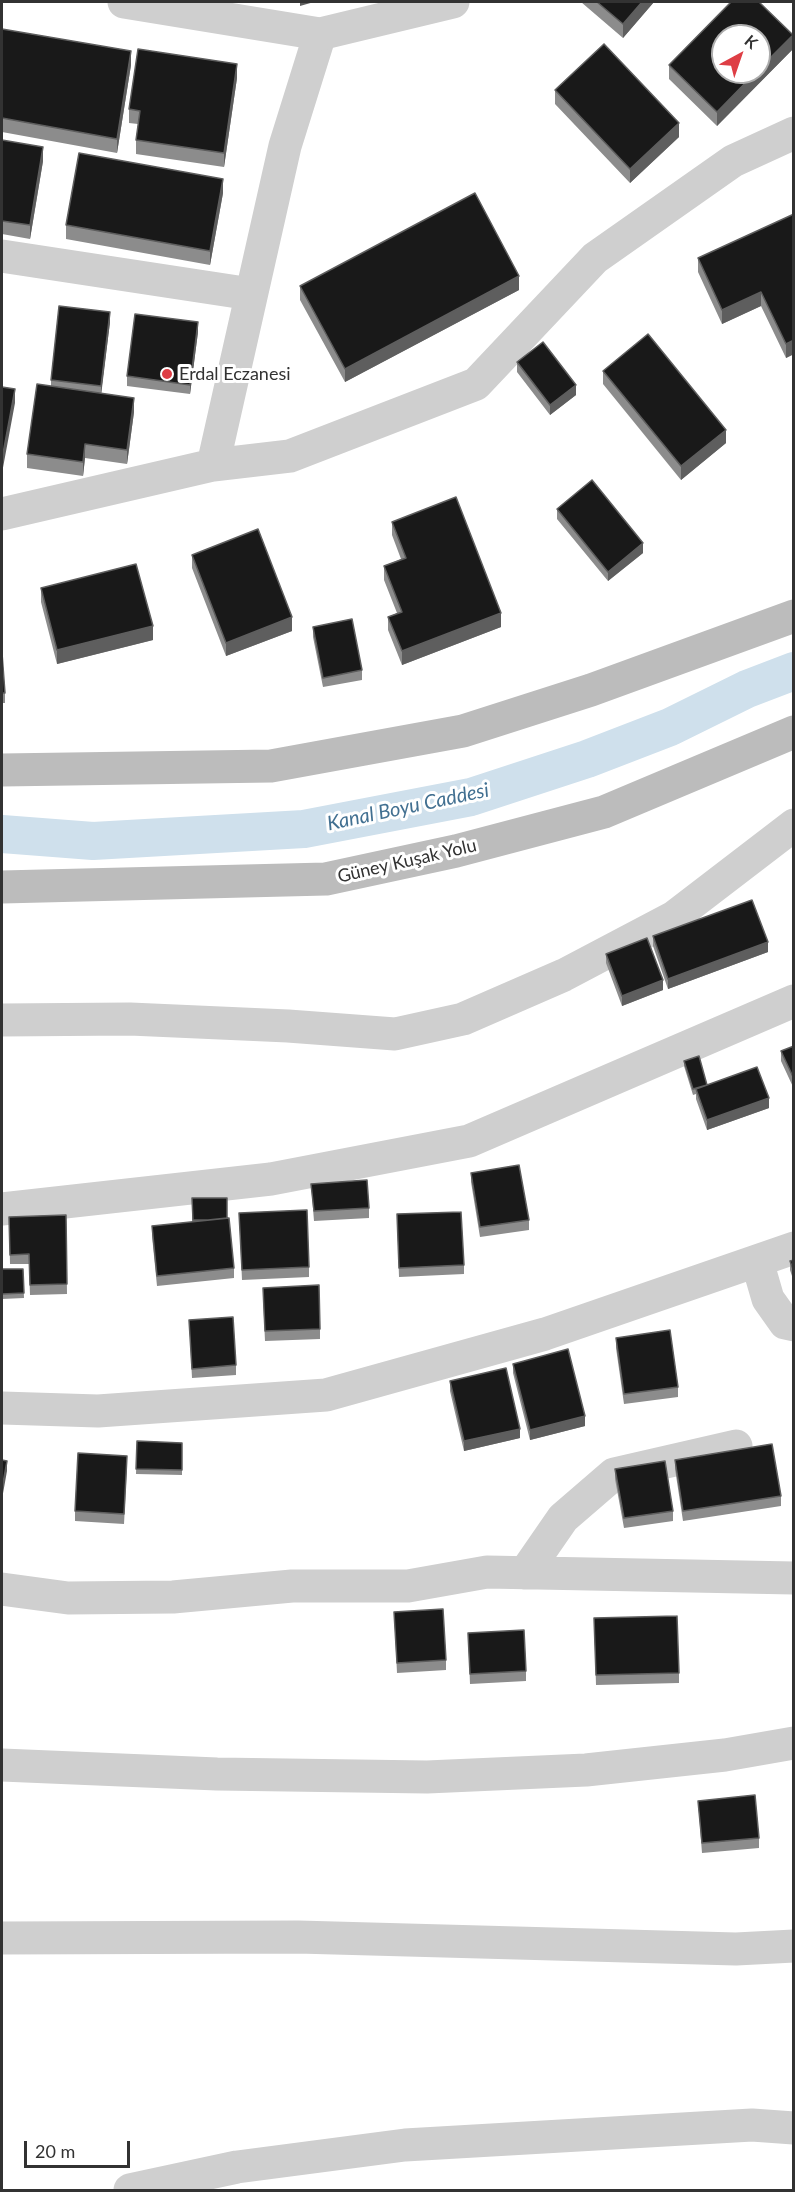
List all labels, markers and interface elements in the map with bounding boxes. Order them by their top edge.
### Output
north arrow [711,24,771,84]
text: K [741,31,762,52]
place label: Erdal Eczanesi [179,363,291,385]
marker: Erdal Eczanesi [160,367,174,381]
water label: Kanal Boyu Caddesi [325,778,491,836]
street label: Güney Kuşak Yolu [335,835,479,887]
scale bar [27,2129,134,2167]
text: 20 m [35,2140,75,2162]

